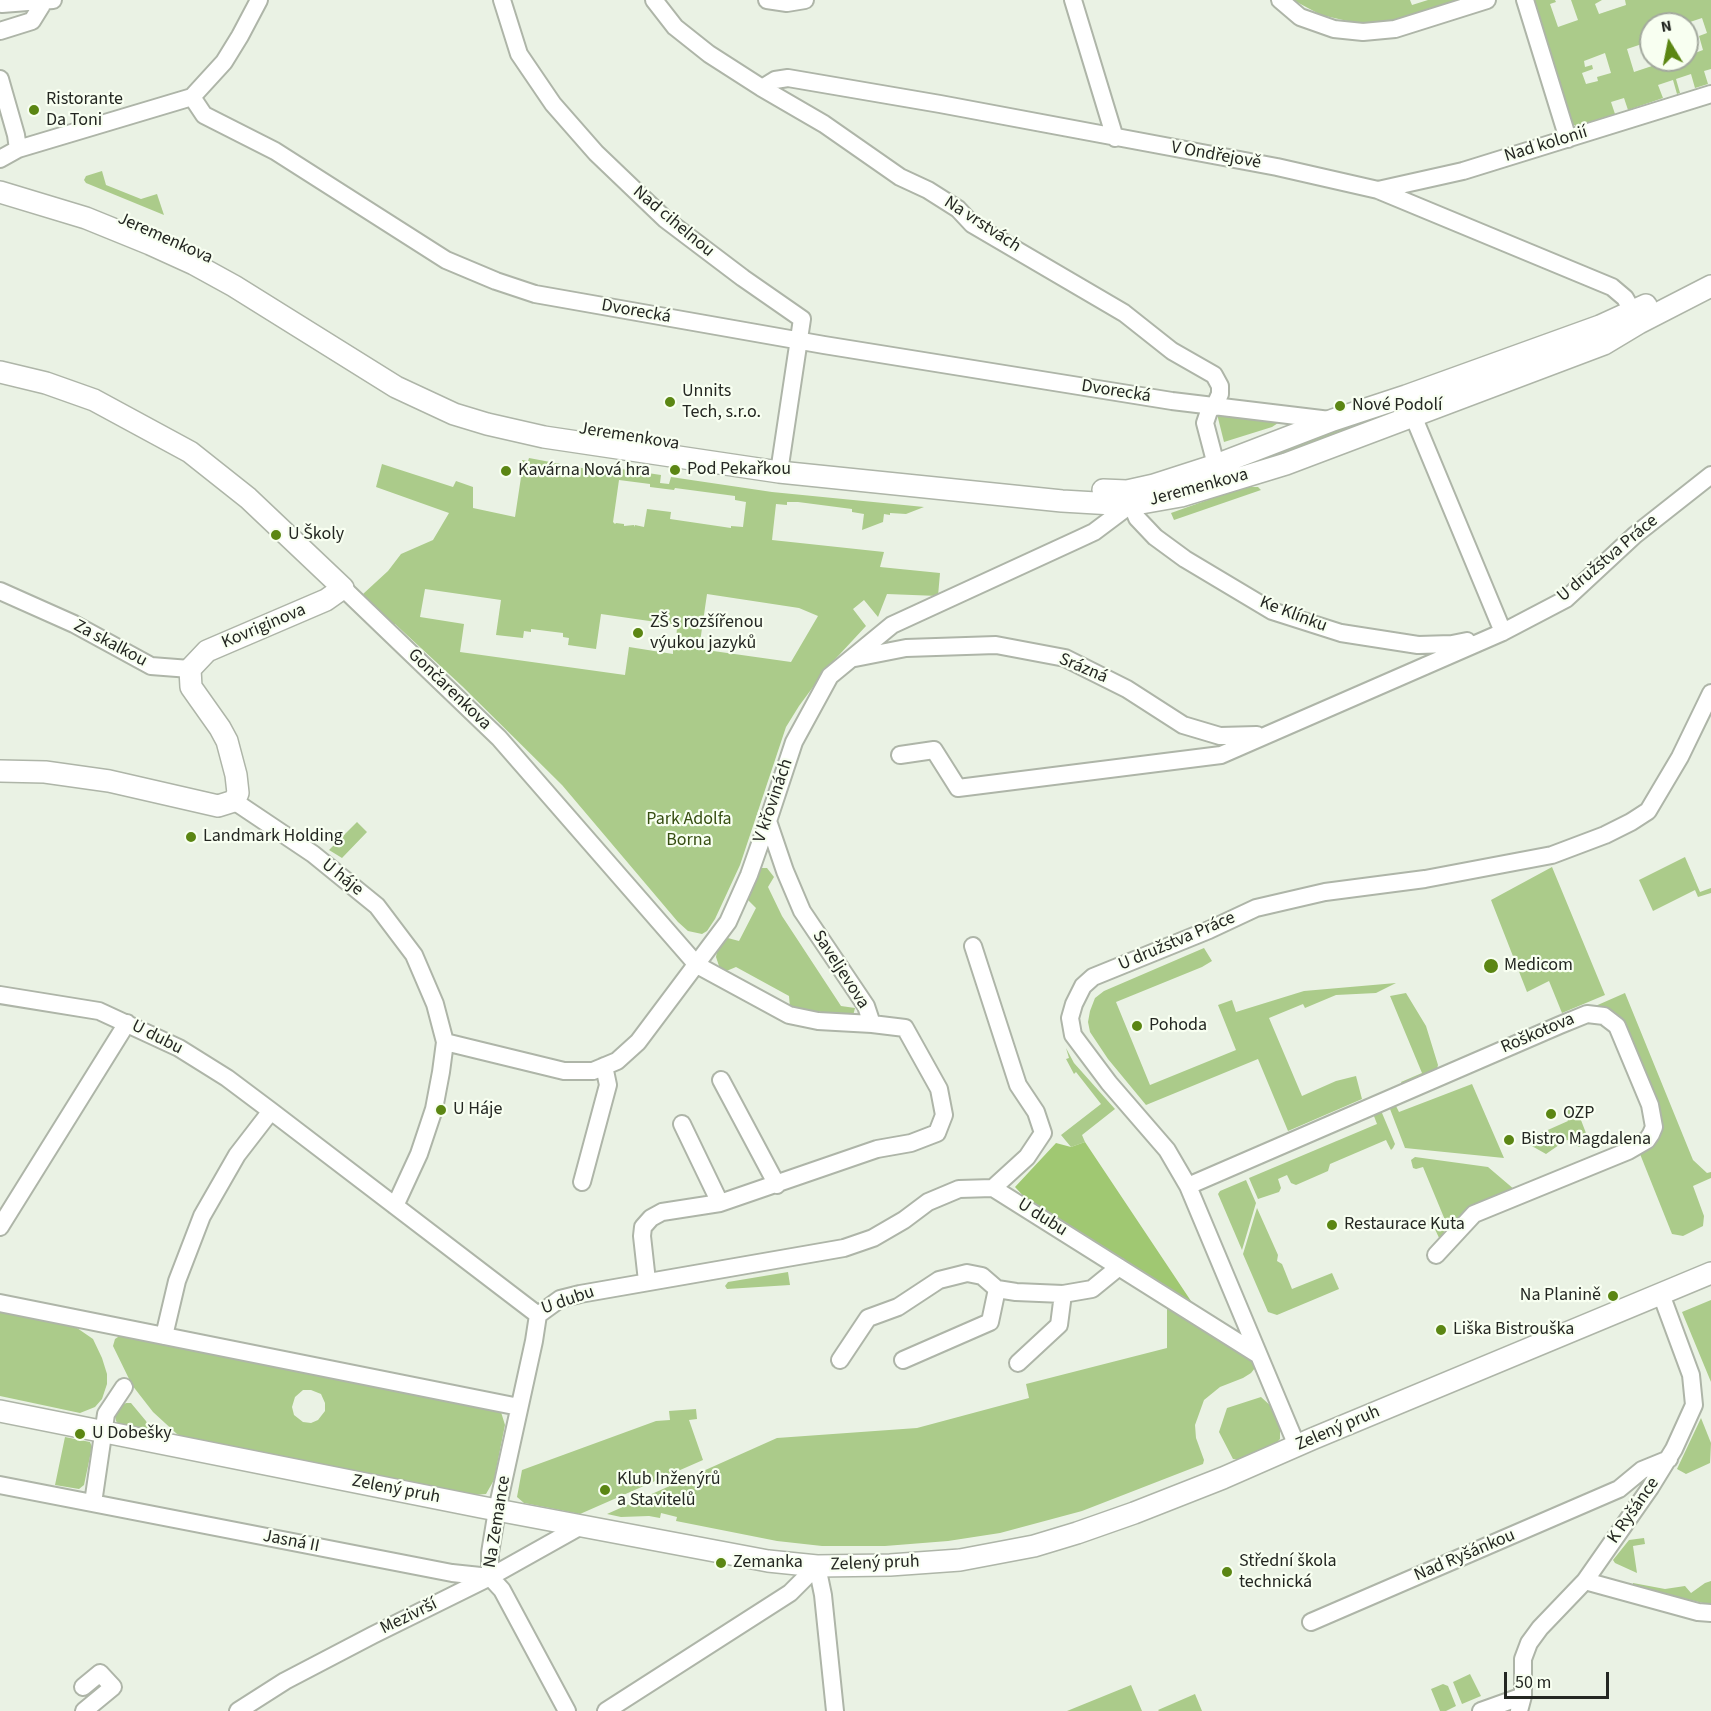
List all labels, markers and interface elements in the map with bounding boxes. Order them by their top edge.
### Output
north arrow [1639,12,1699,72]
text: N [1659,14,1673,38]
place label: Ristorante Da Toni [46,89,123,132]
marker: Ristorante Da Toni [27,103,41,117]
street label: Nad kolonií [1502,122,1590,168]
street label: V Ondřejově [1169,137,1263,175]
street label: Nad cihelnou [628,182,718,262]
street label: Na vrstvách [940,192,1024,258]
street label: Jeremenkova [114,208,216,270]
street label: Dvorecká [600,295,672,329]
street label: Dvorecká [1080,376,1152,408]
place label: Unnits Tech, s.r.o. [682,381,761,424]
marker: Unnits Tech, s.r.o. [663,395,677,409]
place label: Nové Podolí [1352,395,1442,417]
marker: Nové Podolí [1333,399,1347,413]
street label: Jeremenkova [577,418,681,456]
place label: Pod Pekařkou [687,459,791,481]
place label: Kavárna Nová hra [518,460,650,482]
marker: Pod Pekařkou [668,463,682,477]
marker: Kavárna Nová hra [499,464,513,478]
street label: Jeremenkova [1147,464,1251,512]
street label: U družstva Práce [1553,511,1663,607]
place label: U Školy [288,524,344,546]
marker: U Školy [269,528,283,542]
street label: Ke Klínku [1256,592,1330,638]
street label: Kovriginova [219,600,309,654]
place label: ZŠ s rozšířenou výukou jazyků [650,612,763,654]
street label: Za skalkou [70,616,150,672]
marker: ZŠ s rozšířenou výukou jazyků [631,626,645,640]
street label: Gončarenkova [403,645,495,735]
street label: Srázná [1055,649,1111,689]
street label: V křovinách [750,756,798,846]
park label: Park Adolfa Borna [646,809,732,852]
place label: Landmark Holding [203,826,343,848]
marker: Landmark Holding [184,830,198,844]
street label: U háje [317,855,367,901]
street label: U družstva Práce [1115,908,1239,976]
street label: Saveljevova [807,927,873,1013]
place label: Medicom [1504,955,1573,977]
marker: Medicom [1482,957,1500,975]
street label: Roškotova [1498,1009,1578,1059]
place label: Pohoda [1149,1015,1207,1037]
street label: U dubu [128,1016,186,1060]
marker: Pohoda [1130,1019,1144,1033]
place label: U Háje [453,1099,502,1121]
marker: U Háje [434,1103,448,1117]
place label: OZP [1563,1103,1594,1125]
marker: OZP [1544,1107,1558,1121]
place label: Bistro Magdalena [1521,1129,1651,1151]
marker: Bistro Magdalena [1502,1133,1516,1147]
street label: U dubu [1013,1194,1071,1242]
place label: Restaurace Kuta [1344,1214,1465,1236]
marker: Restaurace Kuta [1325,1218,1339,1232]
street label: U dubu [539,1282,597,1320]
place label: Na Planině [1520,1285,1601,1307]
marker: Na Planině [1606,1289,1620,1303]
place label: Liška Bistrouška [1453,1319,1574,1341]
marker: Liška Bistrouška [1434,1323,1448,1337]
street label: Zelený pruh [1293,1402,1383,1456]
place label: U Dobešky [92,1423,172,1445]
marker: U Dobešky [73,1427,87,1441]
place label: Klub Inženýrů a Stavitelů [617,1469,721,1512]
street label: Zelený pruh [350,1471,442,1509]
street label: Na Zemance [480,1474,516,1570]
street label: K Ryšánce [1603,1474,1665,1548]
marker: Klub Inženýrů a Stavitelů [598,1483,612,1497]
street label: Nad Ryšánkou [1411,1525,1519,1587]
street label: Jasná II [261,1526,321,1558]
place label: Střední škola technická [1239,1551,1337,1594]
place label: Zemanka [733,1552,803,1574]
street label: Zelený pruh [830,1552,920,1576]
marker: Zemanka [714,1556,728,1570]
marker: Střední škola technická [1220,1565,1234,1579]
street label: Mezivrší [377,1594,441,1640]
scale bar [1507,1660,1612,1698]
text: 50 m [1515,1670,1551,1695]

